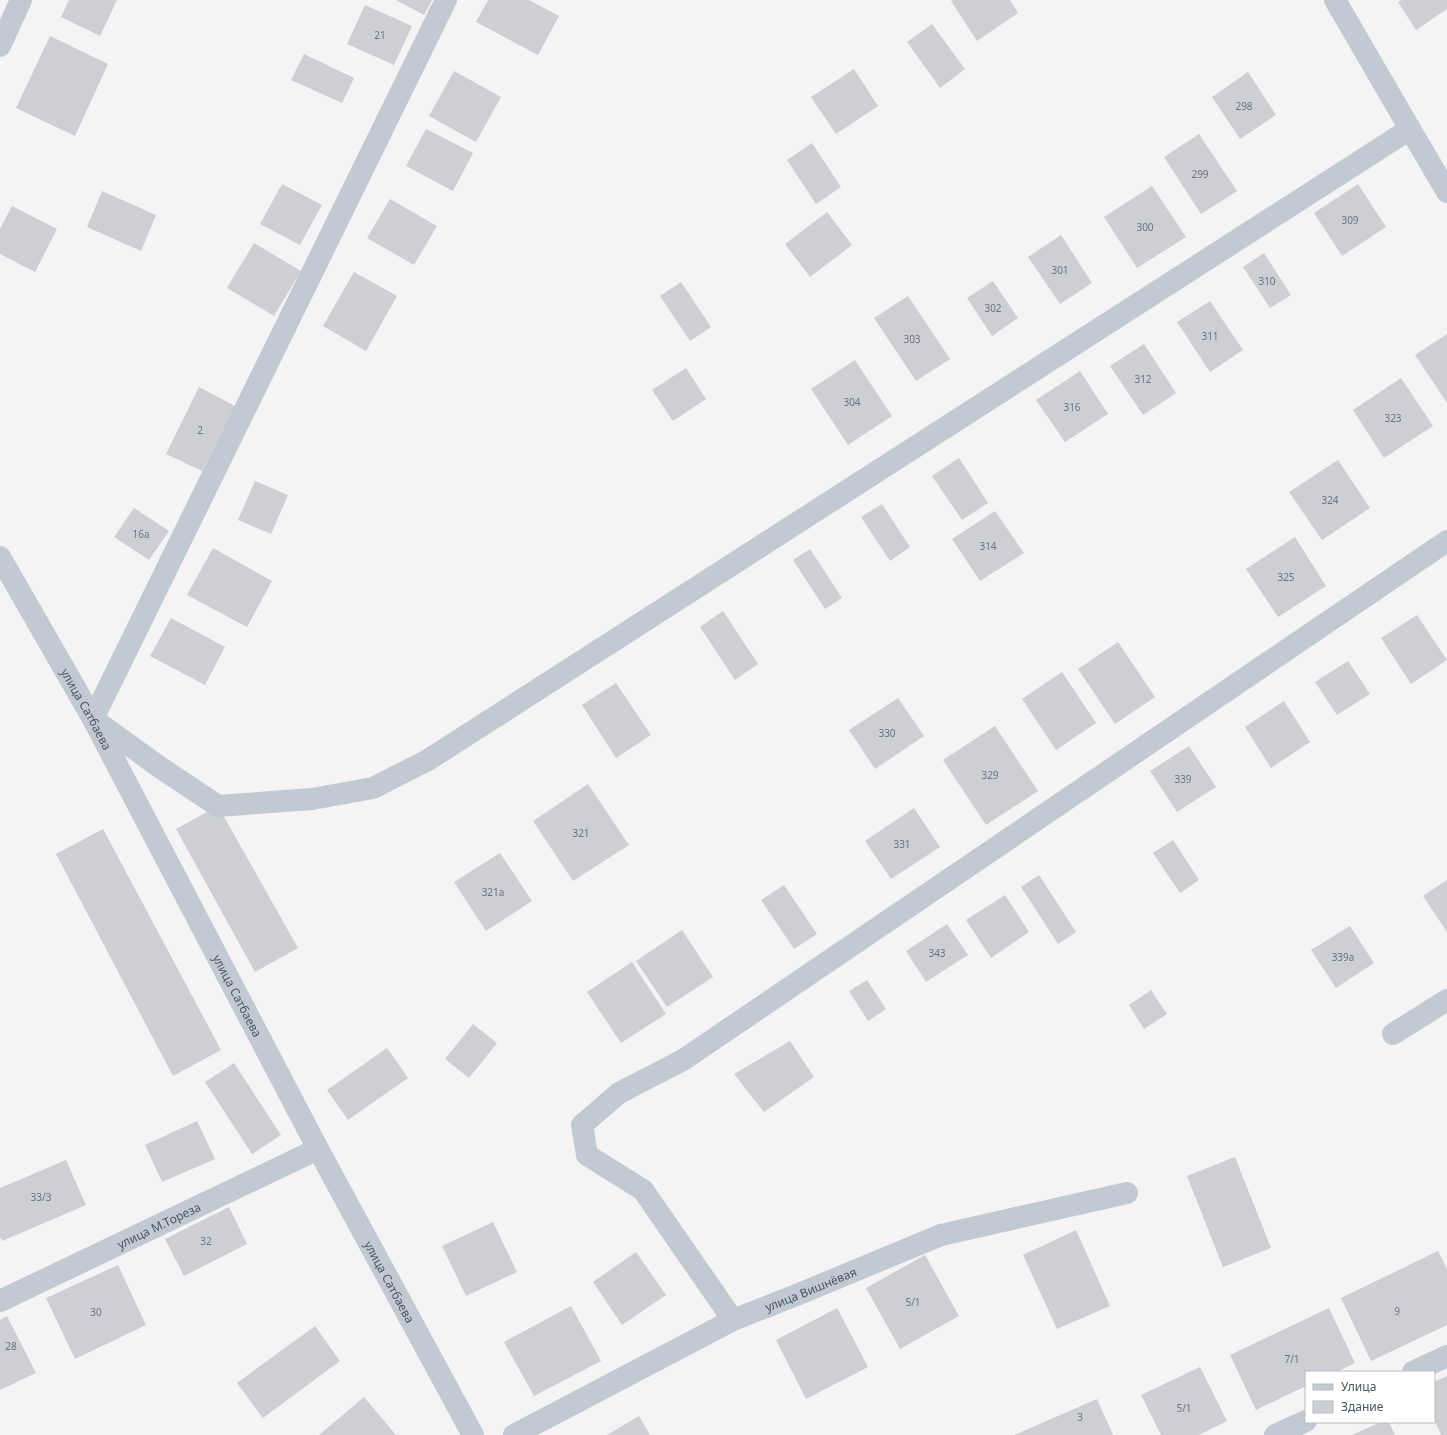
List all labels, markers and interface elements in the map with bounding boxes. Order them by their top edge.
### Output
house number: 21 [374,28,386,42]
house number: 298 [1235,99,1253,113]
house number: 299 [1191,167,1209,181]
house number: 309 [1341,213,1359,227]
house number: 300 [1136,220,1154,234]
house number: 301 [1051,263,1069,277]
house number: 310 [1258,274,1276,288]
house number: 302 [984,301,1002,315]
house number: 311 [1201,329,1219,343]
house number: 303 [903,332,921,346]
house number: 312 [1134,372,1152,386]
house number: 304 [843,395,861,409]
house number: 316 [1063,400,1081,414]
house number: 323 [1384,411,1402,425]
house number: 2 [197,423,203,437]
house number: 324 [1321,493,1339,507]
house number: 16а [133,527,150,541]
house number: 314 [979,539,997,553]
house number: 325 [1277,570,1295,584]
street label: улица Сатбаева [57,665,116,753]
house number: 330 [878,726,896,740]
house number: 329 [981,768,999,782]
house number: 339 [1174,772,1192,786]
house number: 321 [572,826,590,840]
house number: 331 [893,837,911,851]
house number: 321а [482,885,504,899]
house number: 343 [928,946,946,960]
house number: 339а [1332,950,1354,964]
street label: улица Сатбаева [209,951,266,1040]
house number: 33/3 [31,1190,52,1204]
street label: улица М.Тореза [114,1198,203,1252]
house number: 32 [200,1234,212,1248]
street label: улица Сатбаева [361,1238,419,1326]
street label: улица Вишнёвая [762,1263,859,1315]
house number: 5/1 [905,1295,921,1309]
house number: 9 [1394,1304,1400,1318]
house number: 30 [90,1305,102,1319]
house number: 28 [5,1339,17,1353]
house number: 7/1 [1284,1352,1300,1366]
legend [1305,1371,1435,1423]
text: Улица [1341,1378,1376,1395]
text: Здание [1341,1398,1384,1415]
house number: 5/1 [1176,1401,1192,1415]
house number: 3 [1077,1410,1083,1424]

